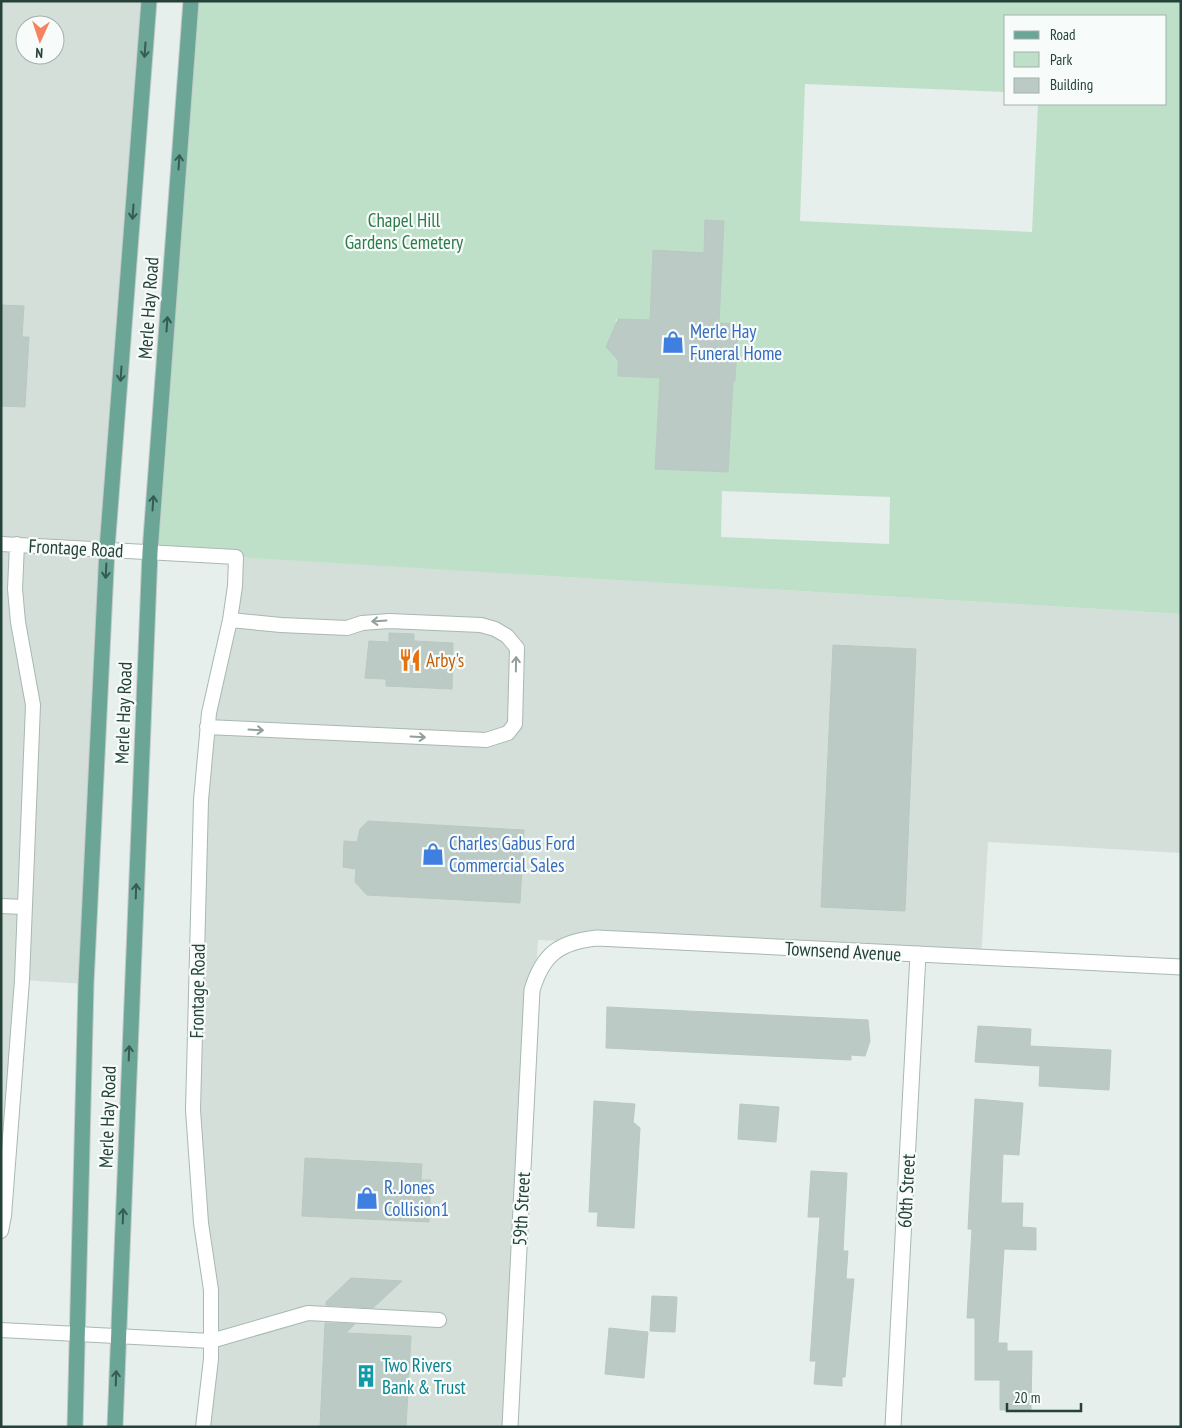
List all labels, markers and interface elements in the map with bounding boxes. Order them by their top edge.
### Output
north arrow [15,15,65,65]
legend [1004,15,1167,105]
text: Road [1050,25,1076,44]
one-way arrow [141,42,150,58]
text: N [35,44,44,62]
text: Park [1050,50,1072,69]
text: Building [1050,75,1093,94]
one-way arrow [174,154,184,170]
one-way arrow [128,204,138,220]
park label: Chapel Hill Gardens Cemetery [345,208,464,254]
street label: Merle Hay Road [132,256,164,360]
one-way arrow [162,316,172,332]
place label: Merle Hay Funeral Home [690,319,782,365]
shop icon: Merle Hay Funeral Home [660,329,686,355]
one-way arrow [116,366,125,382]
one-way arrow [149,496,158,512]
street label: Frontage Road [28,534,124,562]
one-way arrow [102,563,111,579]
one-way arrow [371,617,387,626]
restaurant icon: Arby's [397,647,423,673]
place label: Arby's [426,648,464,672]
one-way arrow [512,656,521,672]
street label: Merle Hay Road [109,661,137,765]
one-way arrow [248,725,264,734]
one-way arrow [410,733,426,742]
place label: Charles Gabus Ford Commercial Sales [449,831,575,877]
shop icon: Charles Gabus Ford Commercial Sales [420,841,446,867]
one-way arrow [131,883,140,899]
street label: Townsend Avenue [784,936,902,966]
street label: Frontage Road [184,943,210,1039]
one-way arrow [125,1046,134,1062]
street label: Merle Hay Road [93,1065,121,1169]
street label: 60th Street [892,1153,920,1229]
street label: 59th Street [507,1171,535,1247]
place label: R. Jones Collision1 [384,1175,449,1221]
shop icon: R. Jones Collision1 [354,1185,380,1211]
one-way arrow [118,1208,127,1224]
place label: Two Rivers Bank & Trust [382,1353,467,1399]
building icon: Two Rivers Bank & Trust [353,1363,379,1389]
one-way arrow [111,1370,121,1386]
scale bar [1007,1380,1081,1412]
text: 20 m [1014,1388,1040,1407]

